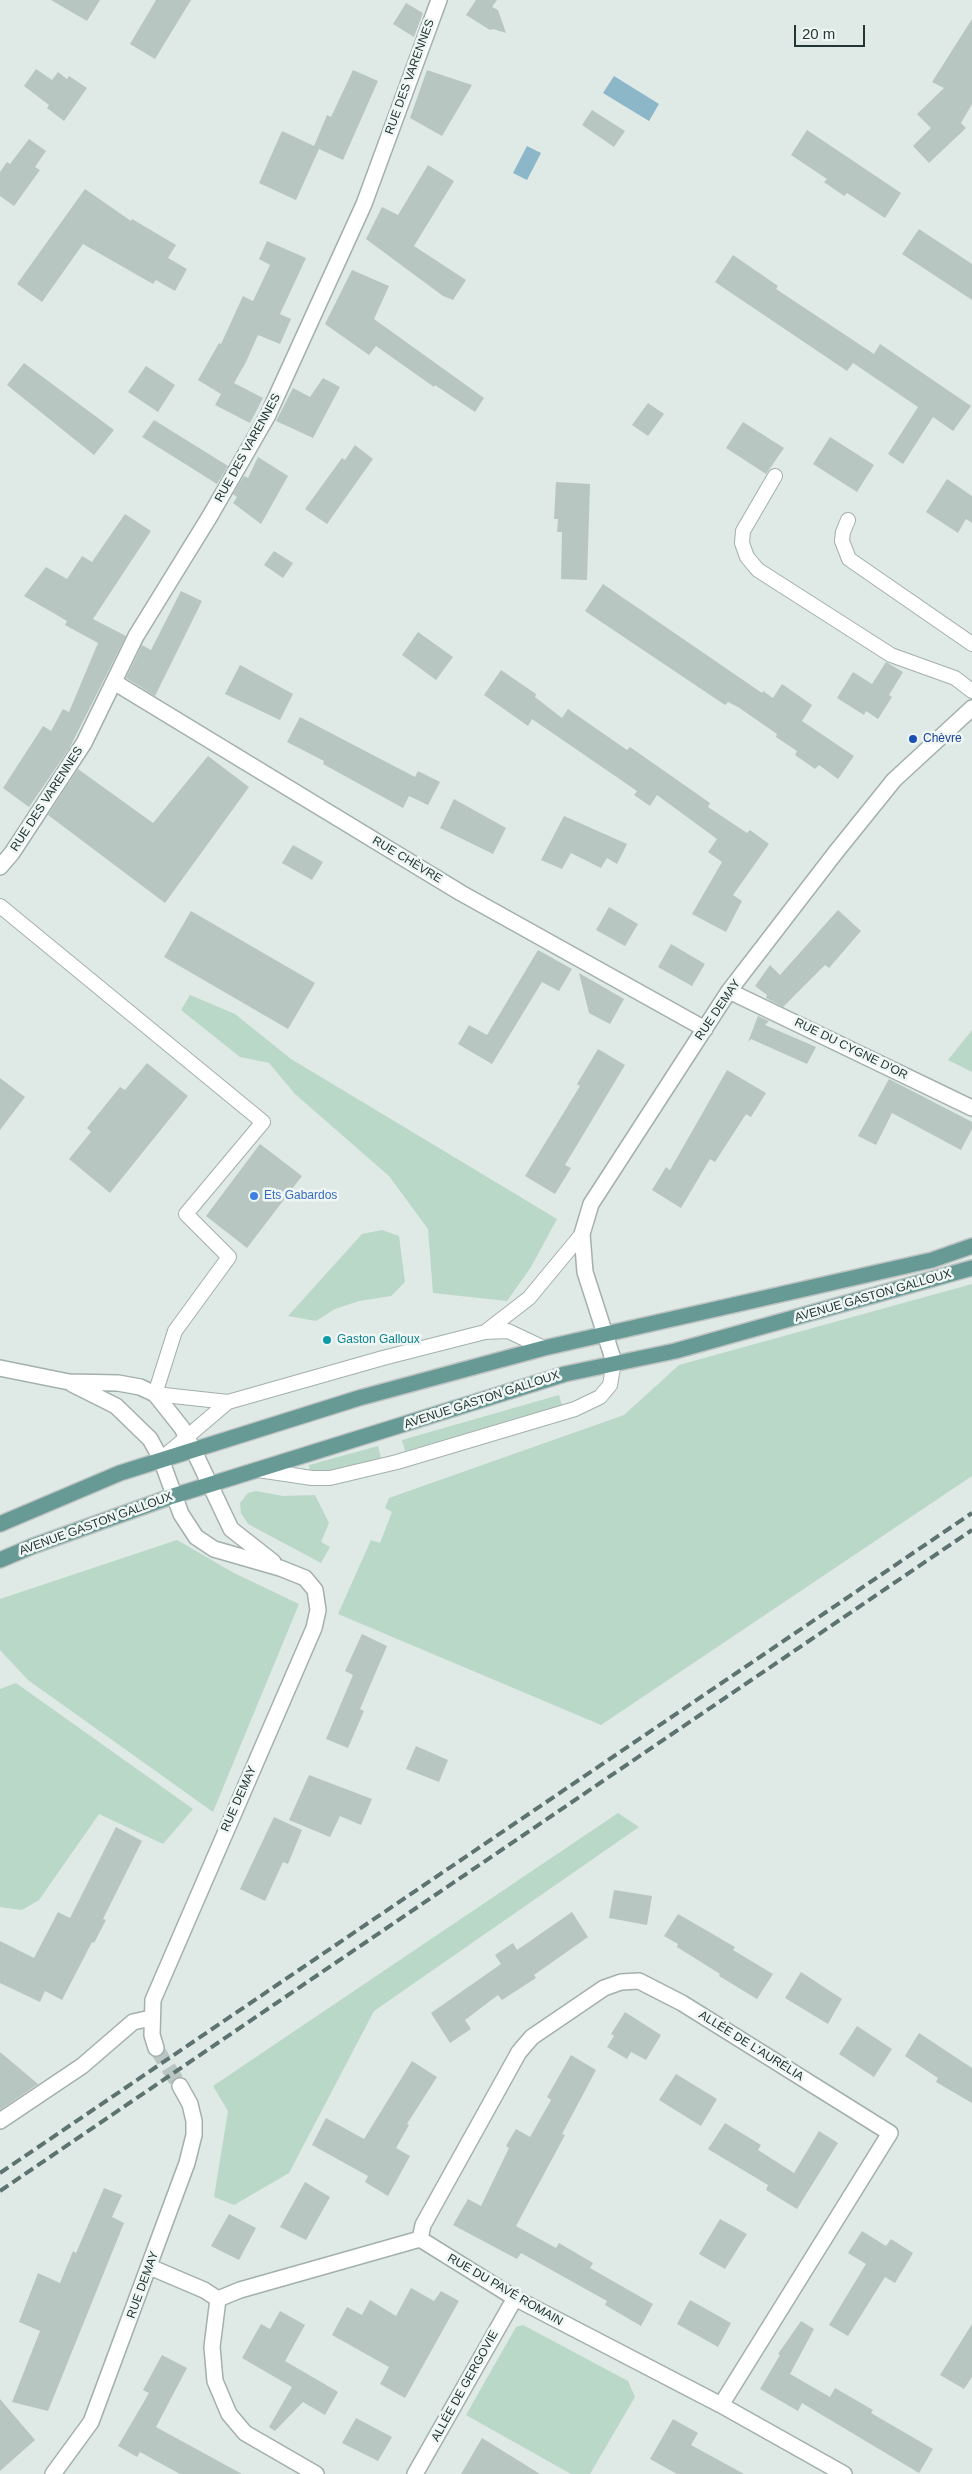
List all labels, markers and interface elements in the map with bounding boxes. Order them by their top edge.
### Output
scale bar [797,15,868,47]
street label: RUE DES VARENNES [382,17,438,137]
text: 20 m [802,25,835,42]
street label: RUE DES VARENNES [212,391,284,505]
place label: Chèvre [923,732,962,746]
marker: Chèvre [907,733,919,745]
street label: RUE DES VARENNES [8,744,86,854]
street label: RUE CHÈVRE [370,834,444,886]
street label: RUE DEMAY [692,977,744,1043]
street label: RUE DU CYGNE D'OR [792,1015,910,1083]
place label: Ets Gabardos [264,1189,337,1203]
marker: Ets Gabardos [248,1190,260,1202]
street label: AVENUE GASTON GALLOUX [793,1267,953,1325]
place label: Gaston Galloux [337,1333,420,1347]
marker: Gaston Galloux [321,1334,333,1346]
street label: AVENUE GASTON GALLOUX [403,1368,561,1432]
street label: AVENUE GASTON GALLOUX [17,1489,175,1559]
street label: RUE DEMAY [218,1764,260,1834]
street label: ALLÉE DE L'AURÉLIA [696,2008,806,2084]
street label: RUE DEMAY [124,2249,162,2321]
street label: RUE DU PAVÉ ROMAIN [445,2251,565,2329]
street label: ALLÉE DE GERGOVIE [428,2328,502,2444]

